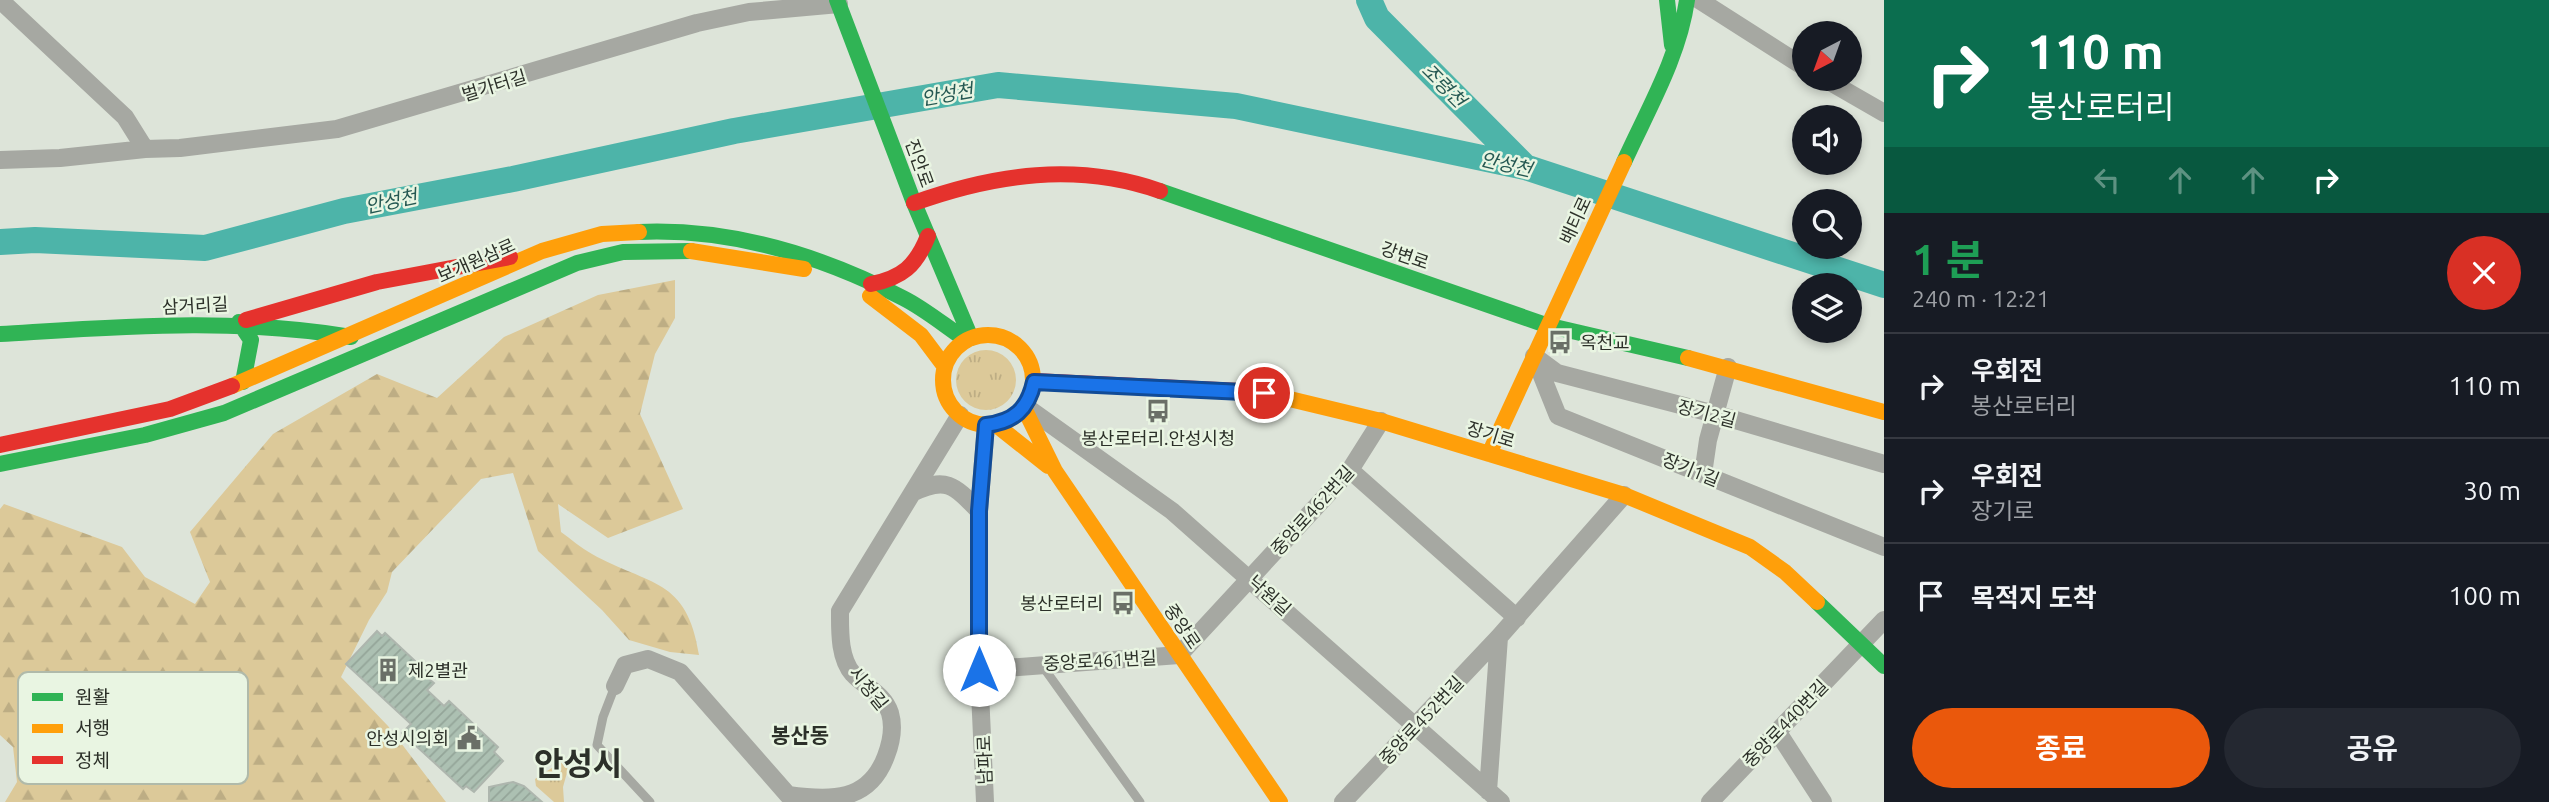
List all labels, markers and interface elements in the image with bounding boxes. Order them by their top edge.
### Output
north arrow [1792,21,1862,91]
map controls [1792,21,1862,343]
text: 110 m [2027,23,2164,78]
icon: right [1912,28,2003,119]
water label: 조령천 [1418,59,1471,112]
street label: 벌가터길 [459,66,529,104]
water label: 안성천 [919,78,976,109]
text: 봉산로터리 [2027,88,2174,124]
button: sound [1792,105,1862,175]
street label: 진안로 [902,136,938,190]
water label: 안성천 [1478,147,1535,181]
icon: left [2088,161,2126,199]
icon: ahead [2161,161,2199,199]
icon: ahead [2234,161,2272,199]
icon: right [2307,161,2345,199]
water label: 안성천 [363,184,420,217]
button: search [1792,189,1862,259]
street label: 배티로 [1555,193,1595,247]
street label: 보개원삼로 [434,234,518,286]
text: 1 분 [1912,236,1984,283]
button: close [2447,236,2521,310]
street label: 강변로 [1378,237,1432,273]
button: layers [1792,273,1862,343]
text: 240 m · 12:21 [1912,286,2050,311]
street label: 삼거리길 [161,293,229,317]
bus stop icon: 옥천교 [1546,328,1574,356]
place label: 옥천교 [1580,332,1630,352]
text: 우회전 [1971,356,2043,385]
pin [1234,363,1294,423]
icon: right [1912,367,1950,405]
text: 110 m [2449,371,2521,400]
icon: arrive [1245,374,1283,412]
text: 봉산로터리 [1971,393,2077,418]
street label: 장기2길 [1676,396,1738,430]
bus stop icon: 봉산로터리.안성시청 [1144,397,1172,425]
street label: 장기로 [1464,417,1518,451]
place label: 봉산로터리.안성시청 [1081,428,1235,448]
street label: 장기1길 [1660,449,1722,489]
street label: 중앙로462번길 [1267,461,1357,559]
text: 우회전 [1971,461,2043,490]
icon: right [1912,472,1950,510]
text: 30 m [2463,476,2521,505]
text: 장기로 [1971,498,2034,523]
street label: 낙원길 [1245,571,1295,619]
icon: arrive [1912,577,1950,615]
text: 100 m [2449,581,2521,610]
text: 목적지 도착 [1971,583,2097,612]
bus stop icon: 봉산로터리 [1109,589,1137,617]
place label: 봉산로터리 [1020,593,1103,613]
street label: 중앙로 [1161,600,1205,652]
position arrow [942,633,1016,707]
street label: 중앙로461번길 [1043,647,1157,673]
building icon: 제2별관 [374,656,402,684]
place label: 제2별관 [408,660,468,680]
street label: 시청길 [846,662,892,714]
legend [18,672,248,784]
street label: 중앙로452번길 [1375,672,1467,768]
street label: 중앙로440번길 [1738,675,1832,771]
text: 원활 [75,686,110,708]
button: 종료 [1912,708,2210,788]
button: 공유 [2224,708,2521,788]
text: 서행 [75,717,110,739]
district label: 봉산동 [771,723,829,747]
public building icon: 안성시의회 [455,724,483,752]
place label: 안성시의회 [366,728,449,748]
street label: 남파로 [973,735,995,785]
district label: 안성시 [534,745,622,781]
text: 정체 [75,749,110,771]

